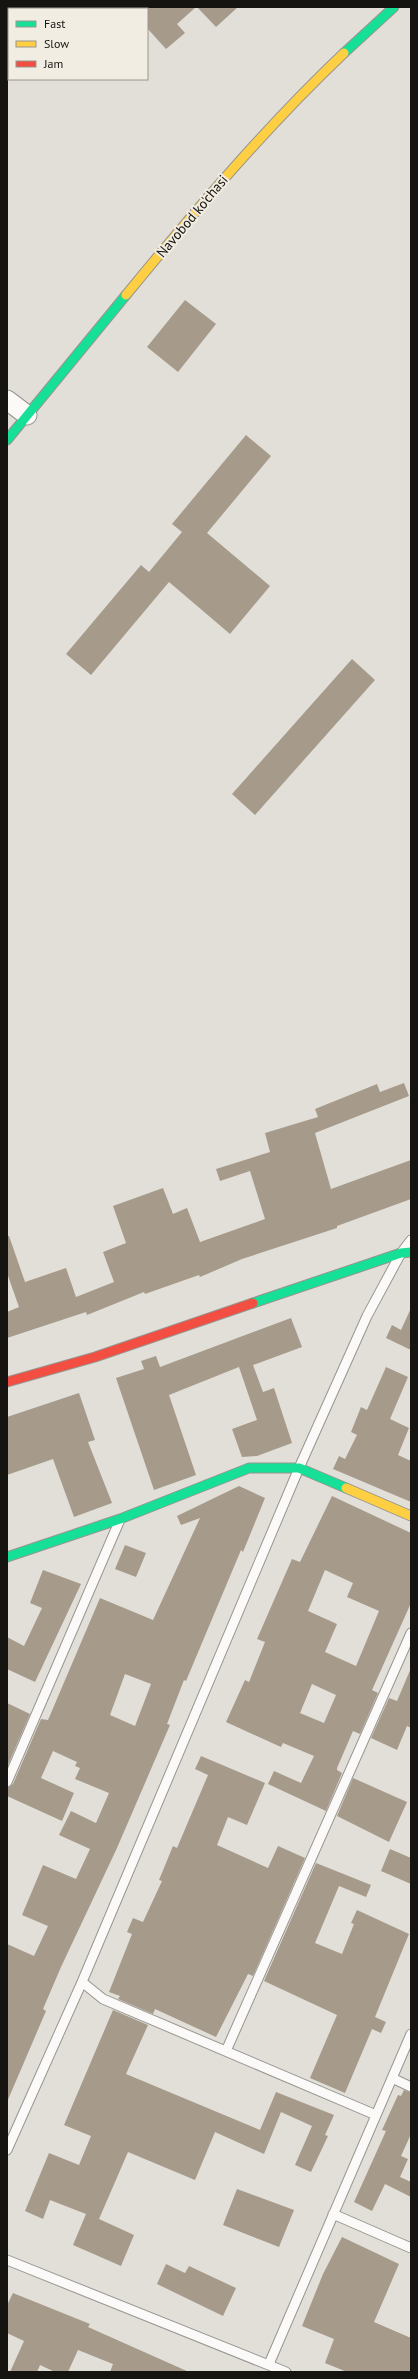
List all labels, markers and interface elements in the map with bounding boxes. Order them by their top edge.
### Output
legend [8,8,148,80]
text: Fast [44,16,65,31]
text: Slow [44,36,69,51]
text: Jam [43,56,63,71]
street label: Navobod ko'chasi [152,171,232,261]

